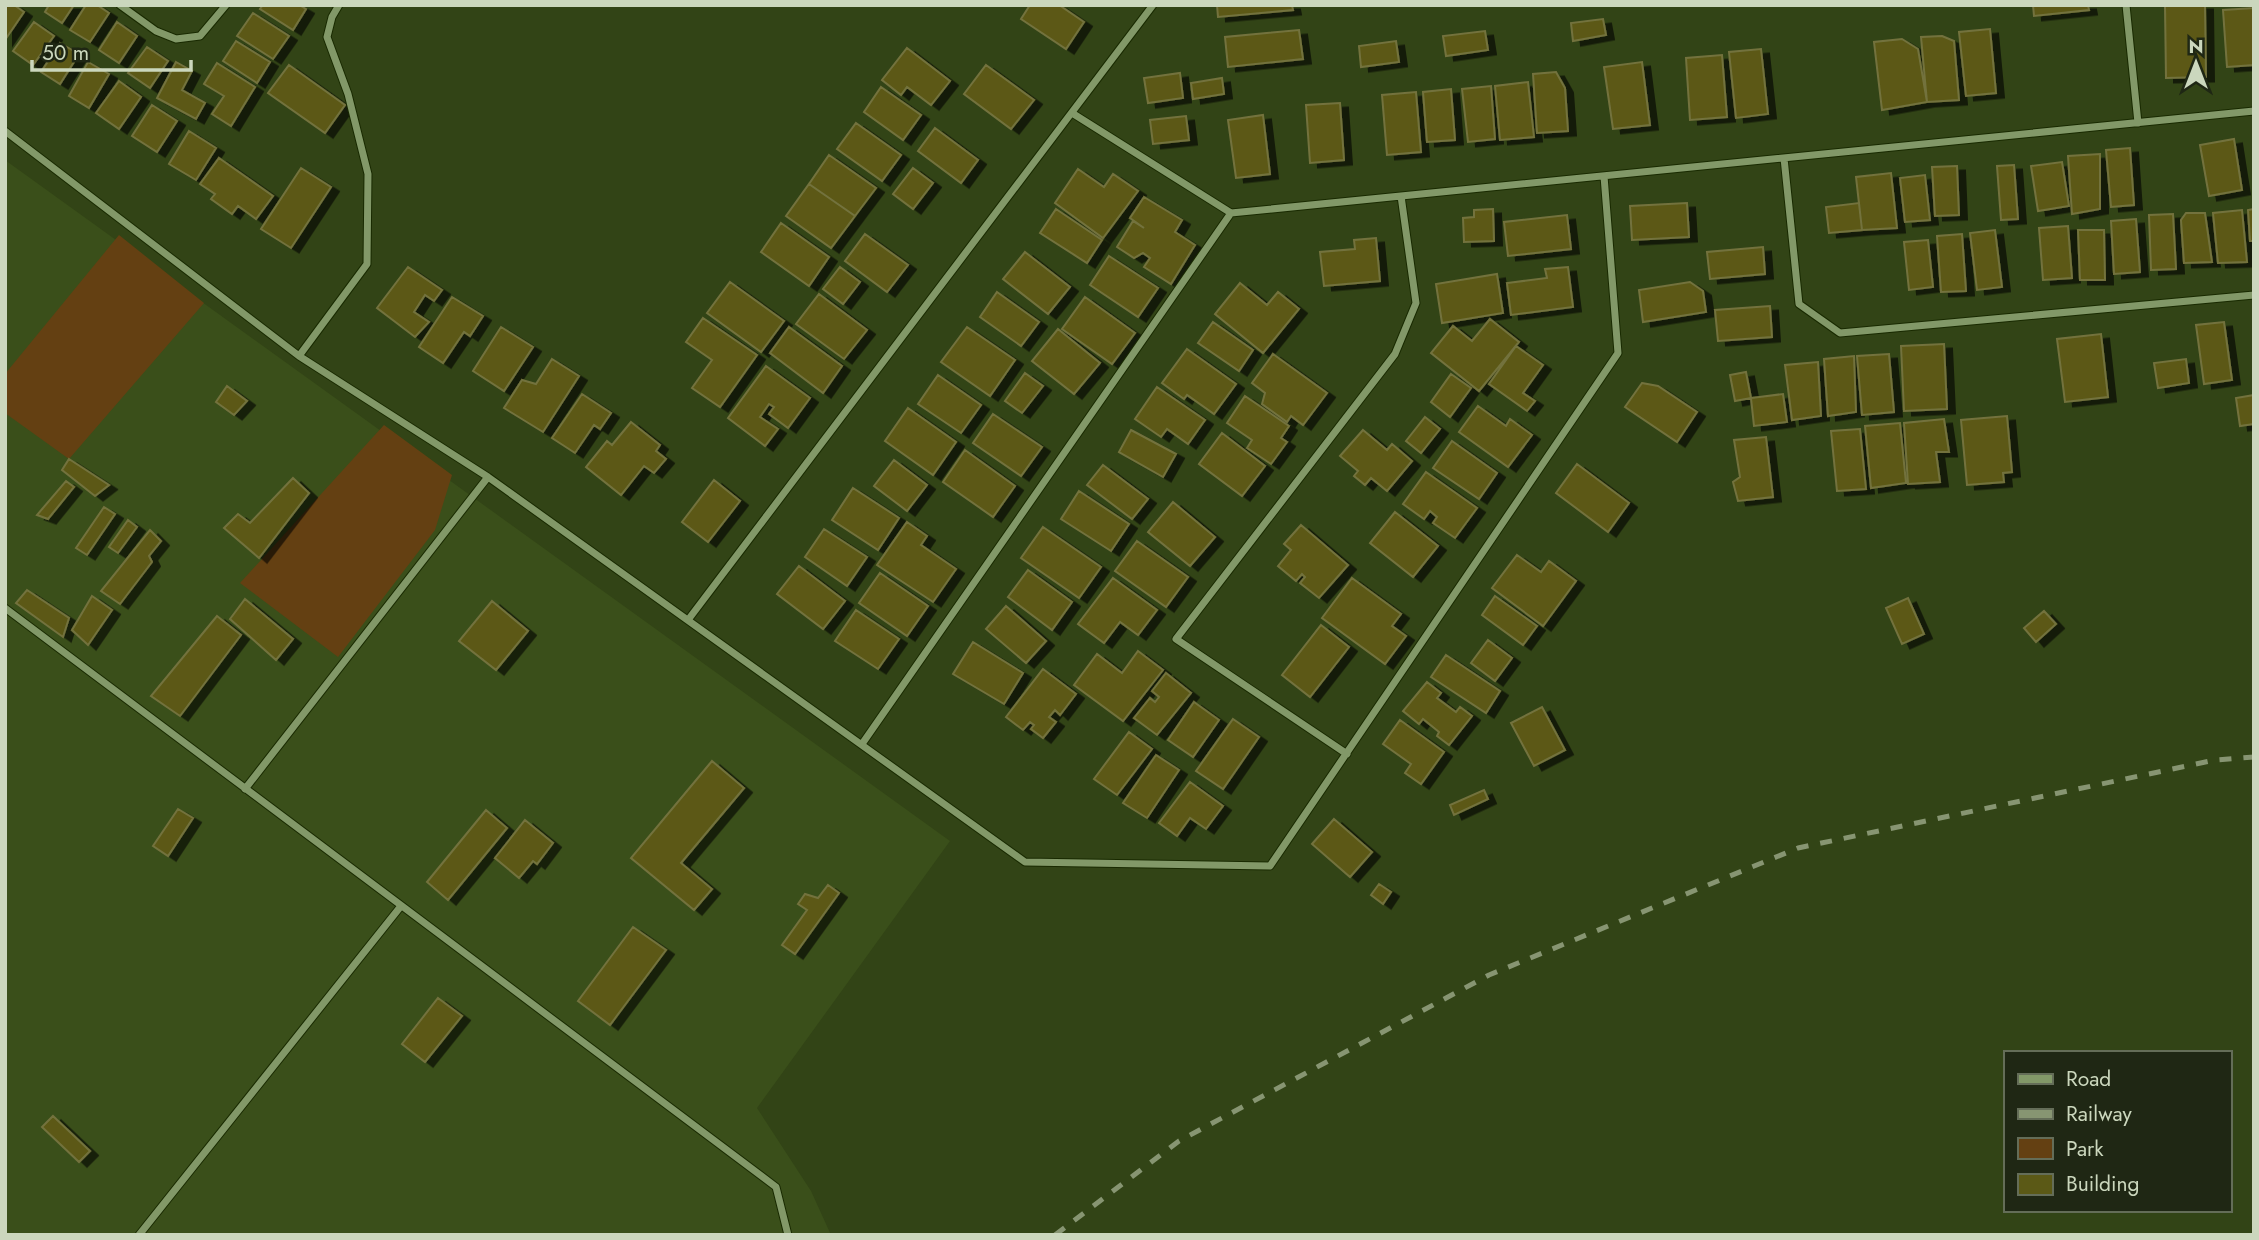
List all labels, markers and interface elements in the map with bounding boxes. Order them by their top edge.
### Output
scale bar [32,28,191,72]
north arrow [2161,28,2231,98]
text: N [2188,33,2204,60]
text: 50 m [42,38,89,68]
legend [2004,1051,2231,1212]
text: Road [2066,1064,2111,1094]
text: Railway [2066,1099,2132,1129]
text: Park [2066,1134,2104,1164]
text: Building [2066,1169,2139,1199]

